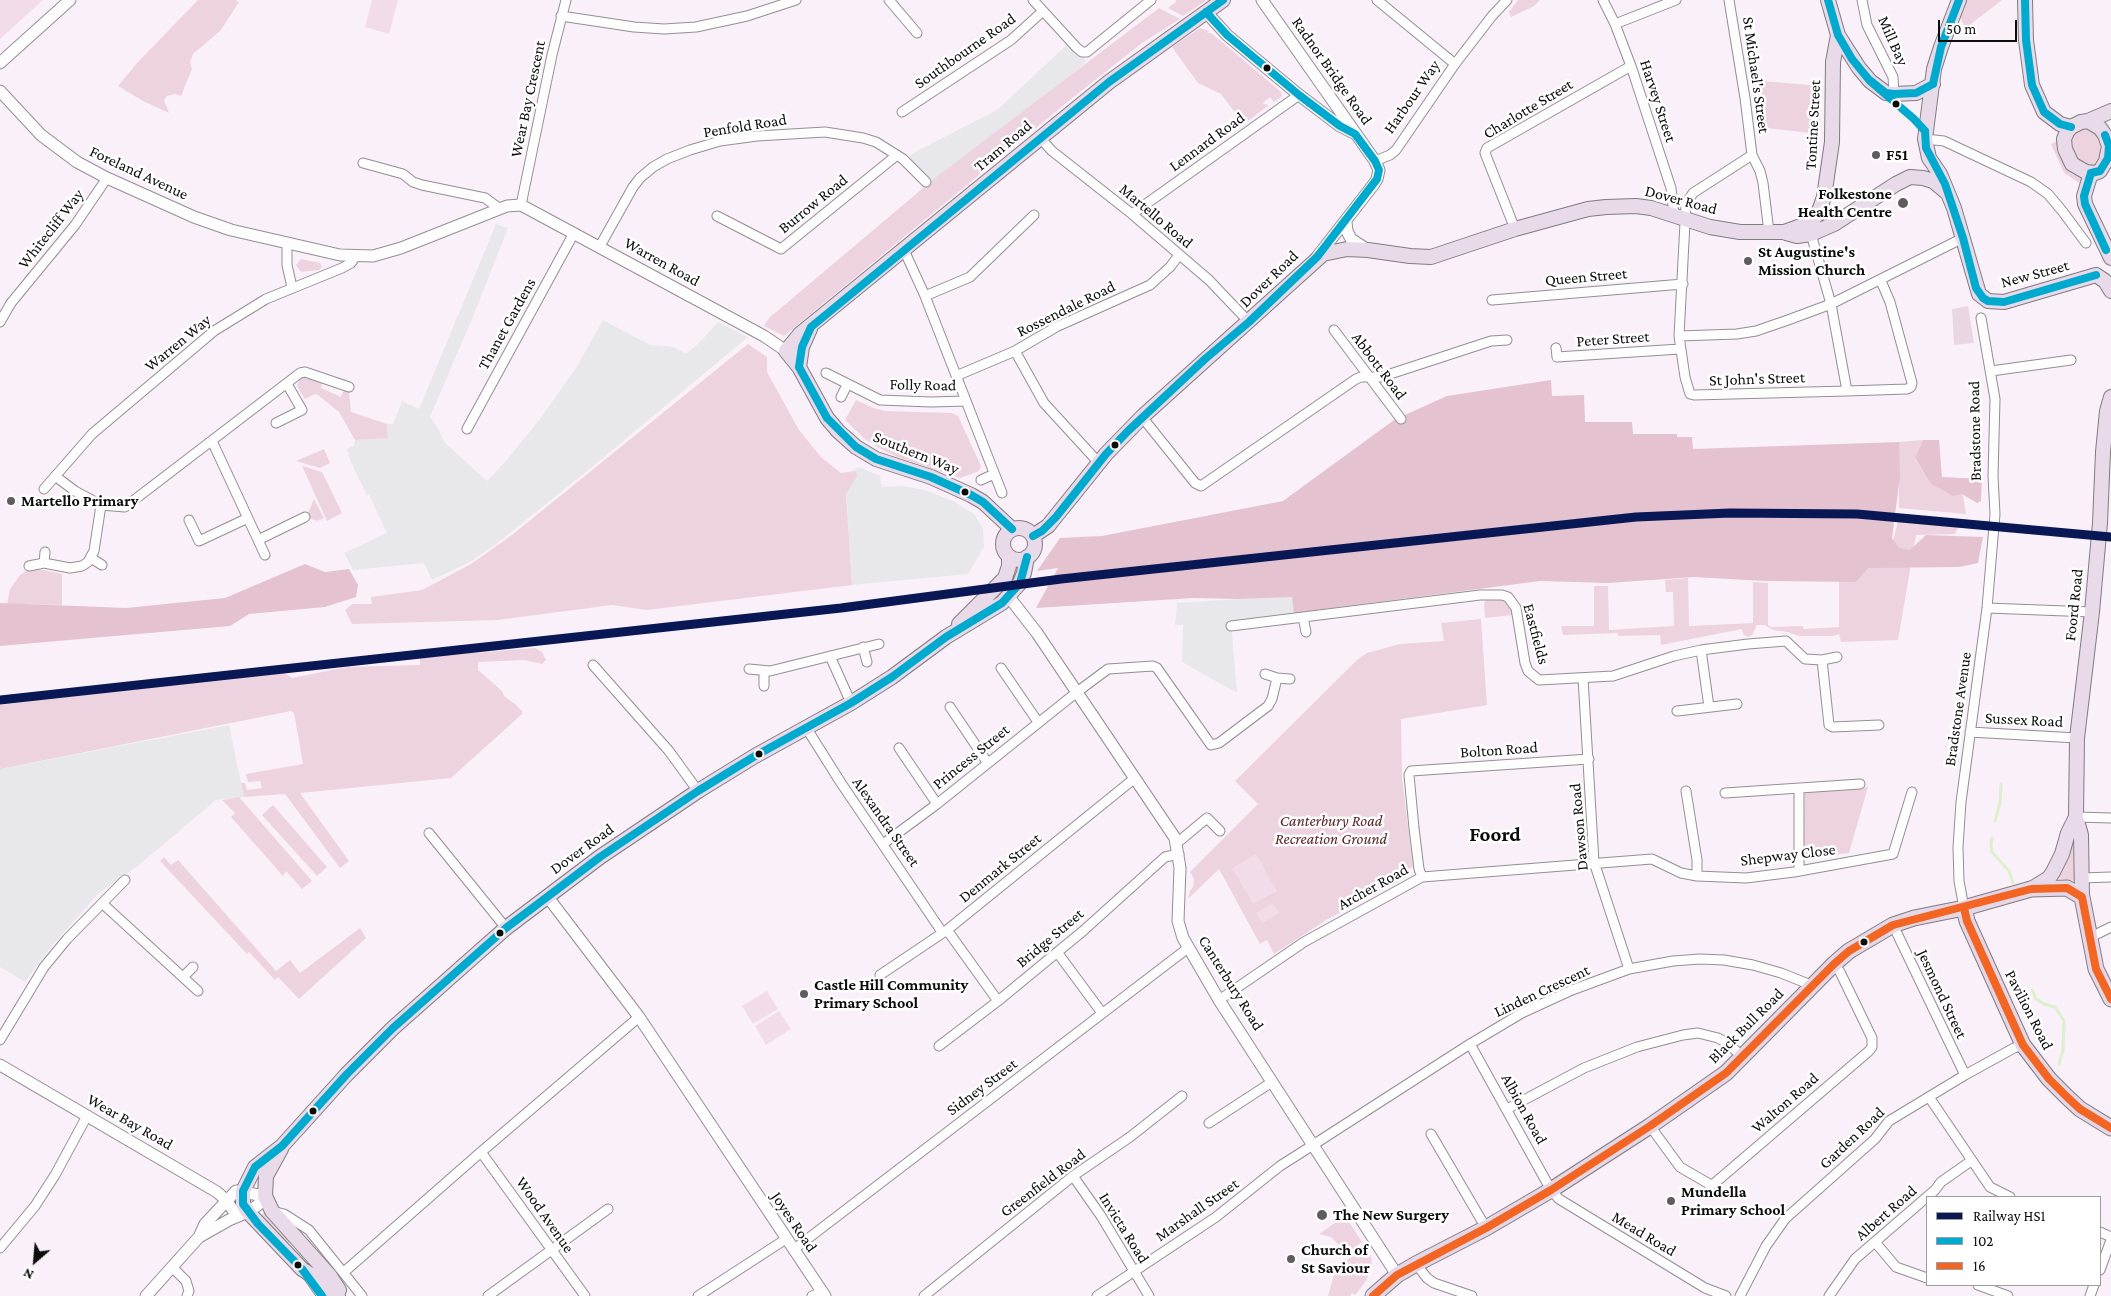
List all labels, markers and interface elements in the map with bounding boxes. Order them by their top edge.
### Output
street label: Southbourne Road [911,9,1019,93]
scale bar [1941,10,2020,42]
street label: Radnor Bridge Road [1288,13,1376,129]
street label: Mill Bay [1874,13,1912,69]
street label: St Michael's Street [1738,16,1774,134]
text: 50 m [1946,21,1976,37]
street label: Wear Bay Crescent [506,39,550,159]
street label: Harbour Way [1380,56,1444,138]
street label: Harvey Street [1636,57,1680,145]
unlabelled marker [1262,63,1272,73]
street label: Charlotte Street [1480,75,1576,143]
street label: Tontine Street [1801,79,1825,171]
unlabelled marker [1891,99,1901,109]
street label: Lennard Road [1165,108,1249,176]
street label: Penfold Road [702,110,788,142]
street label: Tram Road [970,116,1036,176]
street label: Foreland Avenue [87,142,191,204]
place label: F51 [1886,145,1908,165]
marker: F51 [1870,149,1882,161]
street label: Burrow Road [775,170,851,238]
street label: Martello Road [1115,180,1197,252]
street label: Dover Road [1643,181,1719,219]
place label: Folkestone Health Centre [1798,184,1892,222]
street label: Whitecliff Way [14,185,88,273]
marker: Folkestone Health Centre [1896,196,1910,210]
street label: Warren Road [621,233,703,291]
place label: St Augustine's Mission Church [1758,242,1865,280]
street label: Dover Road [1236,246,1302,312]
marker: St Augustine's Mission Church [1742,255,1754,267]
street label: New Street [1999,256,2071,292]
street label: Queen Street [1544,264,1628,290]
street label: Thanet Gardens [474,275,540,373]
street label: Rossendale Road [1014,277,1118,341]
street label: Warren Way [141,310,215,376]
street label: Peter Street [1576,327,1650,351]
street label: Abbott Road [1347,329,1411,403]
street label: St John's Street [1709,368,1805,390]
street label: Folly Road [889,375,957,395]
street label: Bradstone Road [1965,381,1985,481]
street label: Southern Way [870,427,962,479]
unlabelled marker [1110,440,1120,450]
unlabelled marker [960,487,970,497]
place label: Martello Primary [21,491,138,511]
marker: Martello Primary [5,495,17,507]
street label: Foord Road [2061,568,2087,642]
street label: Eastfields [1519,601,1553,667]
street label: Bradstone Avenue [1940,651,1976,767]
street label: Sussex Road [1984,708,2064,732]
street label: Princess Street [929,720,1013,794]
street label: Bolton Road [1459,738,1539,762]
unlabelled marker [754,749,764,759]
street label: Alexandra Street [848,773,924,871]
street label: Dawson Road [1566,782,1592,872]
park label: Canterbury Road Recreation Ground [1275,811,1387,849]
street label: Dover Road [546,819,618,879]
district label: Foord [1469,822,1521,848]
street label: Denmark Street [955,829,1045,907]
street label: Shepway Close [1739,840,1837,870]
street label: Archer Road [1334,860,1412,914]
street label: Bridge Street [1012,904,1088,972]
unlabelled marker [495,928,505,938]
street label: Canterbury Road [1194,932,1268,1034]
unlabelled marker [1859,937,1869,947]
street label: Jesmond Street [1913,946,1971,1042]
street label: Linden Crescent [1491,960,1593,1022]
street label: Pavilion Road [2001,967,2057,1053]
place label: Castle Hill Community Primary School [814,975,968,1013]
street label: Black Bull Road [1704,984,1788,1068]
marker: Castle Hill Community Primary School [798,988,810,1000]
street label: Sidney Street [943,1054,1021,1120]
street label: Walton Road [1747,1069,1823,1137]
street label: Albion Road [1497,1070,1551,1148]
street label: Wear Bay Road [84,1090,176,1154]
street label: Garden Road [1815,1103,1889,1173]
unlabelled marker [308,1106,318,1116]
street label: Greenfield Road [997,1145,1089,1221]
street label: Wood Avenue [512,1173,578,1257]
street label: Marshall Street [1152,1174,1242,1246]
street label: Albert Road [1851,1181,1921,1245]
place label: Mundella Primary School [1681,1182,1785,1220]
street label: Joyes Road [767,1188,821,1256]
street label: Invicta Road [1095,1189,1153,1267]
marker: Mundella Primary School [1665,1195,1677,1207]
legend [1926,1196,2101,1286]
place label: The New Surgery [1333,1205,1449,1225]
street label: Mead Road [1608,1207,1680,1261]
marker: The New Surgery [1315,1208,1329,1222]
text: Railway HS1 [1973,1208,2045,1224]
text: 102 [1973,1233,1993,1249]
north arrow [10,1236,60,1286]
place label: Church of St Saviour [1301,1240,1370,1278]
marker: Church of St Saviour [1285,1253,1297,1265]
text: 16 [1973,1258,1986,1274]
unlabelled marker [293,1260,303,1270]
text: N [20,1265,36,1284]

